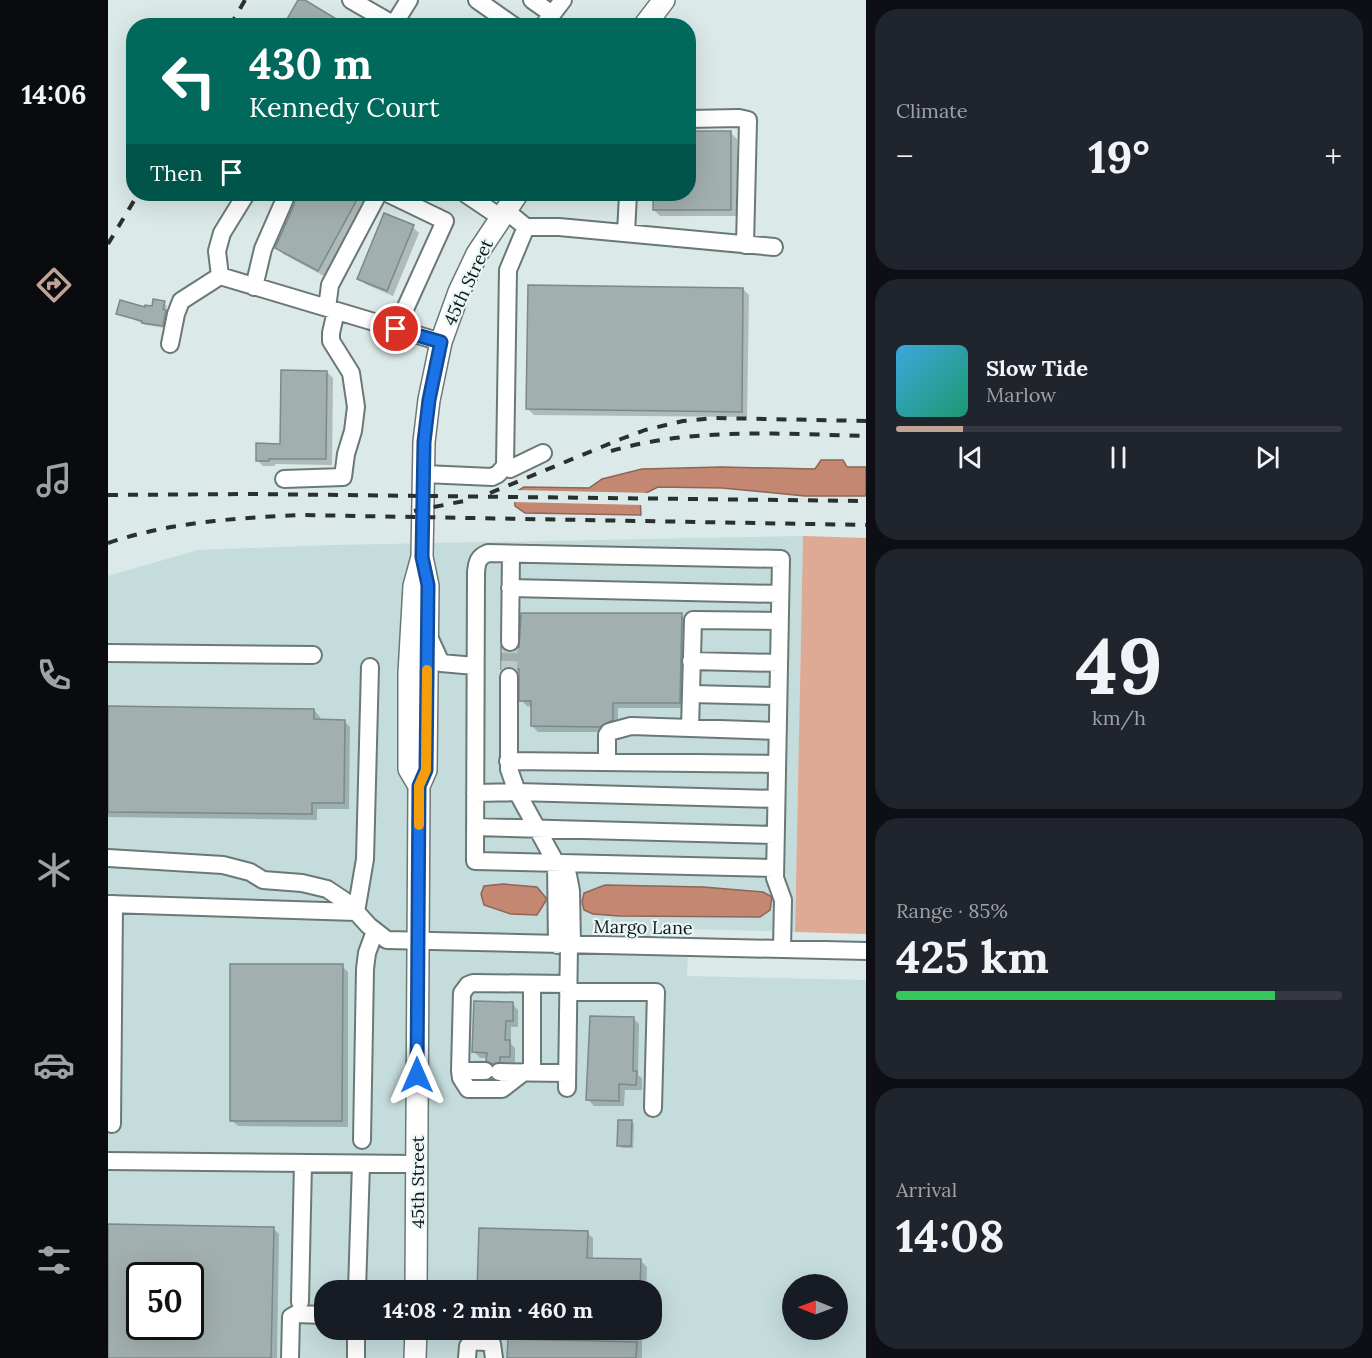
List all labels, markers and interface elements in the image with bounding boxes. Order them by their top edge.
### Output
text: 430 m [249,37,372,91]
icon: left [150,42,228,120]
text: 14:06 [21,77,87,111]
text: Kennedy Court [249,90,439,124]
text: Climate [896,98,968,123]
text: 19° [1088,128,1150,185]
text: − [896,135,914,177]
text: + [1324,135,1342,177]
icon: arrive [215,156,248,189]
text: Then [150,159,203,187]
street label: 45th Street [438,235,498,329]
icon: directions [33,264,75,306]
pin [370,303,421,354]
icon: arrive [379,312,412,345]
text: Slow Tide [986,354,1088,382]
text: Marlow [986,382,1056,407]
icon: previous [954,441,987,474]
icon: pause [1102,441,1135,474]
icon: next [1251,441,1284,474]
icon: music [33,459,75,501]
text: 49 [1075,616,1163,715]
icon: phone [33,654,75,696]
text: km/h [1092,705,1146,730]
icon: climate [33,849,75,891]
text: Range · 85% [896,898,1008,923]
street label: Margo Lane [593,915,693,939]
text: 425 km [896,928,1049,985]
position arrow [385,1043,449,1107]
icon: car [33,1044,75,1086]
street label: 45th Street [406,1135,429,1229]
text: Arrival [896,1177,957,1202]
text: 14:08 [896,1207,1005,1264]
icon: filters [33,1239,75,1281]
speed limit sign: 50 [126,1262,204,1340]
north arrow [782,1274,848,1340]
map controls [782,1274,848,1340]
text: 14:08 · 2 min · 460 m [383,1296,593,1324]

